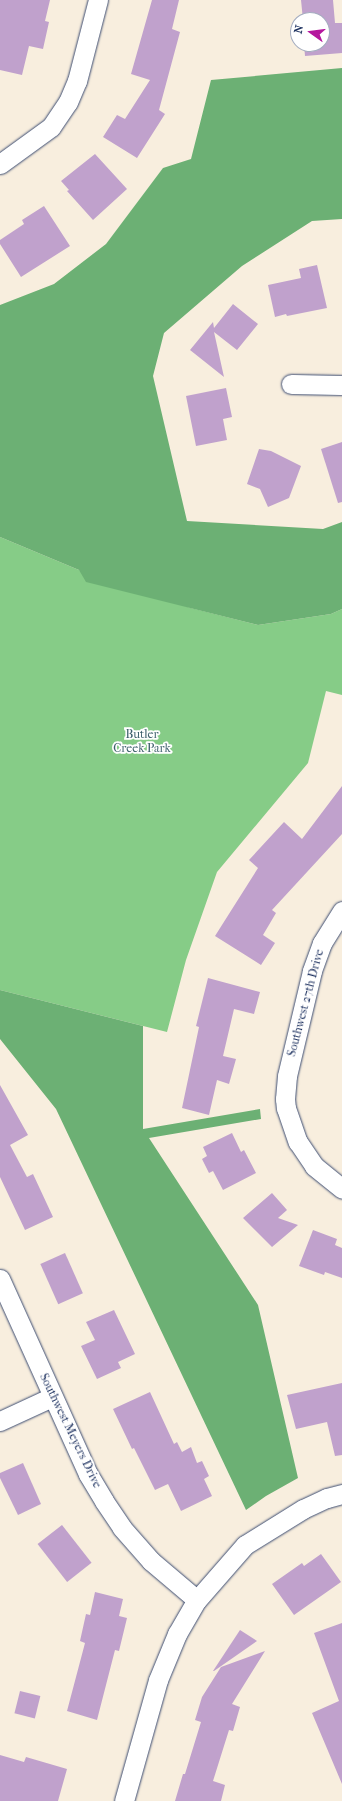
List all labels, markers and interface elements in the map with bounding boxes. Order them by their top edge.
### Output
north arrow [290,12,330,52]
text: N [292,24,306,35]
park label: Butler Creek Park [113,728,171,756]
street label: Southwest 27th Drive [285,948,327,1058]
street label: Southwest Meyers Drive [36,1371,104,1491]

